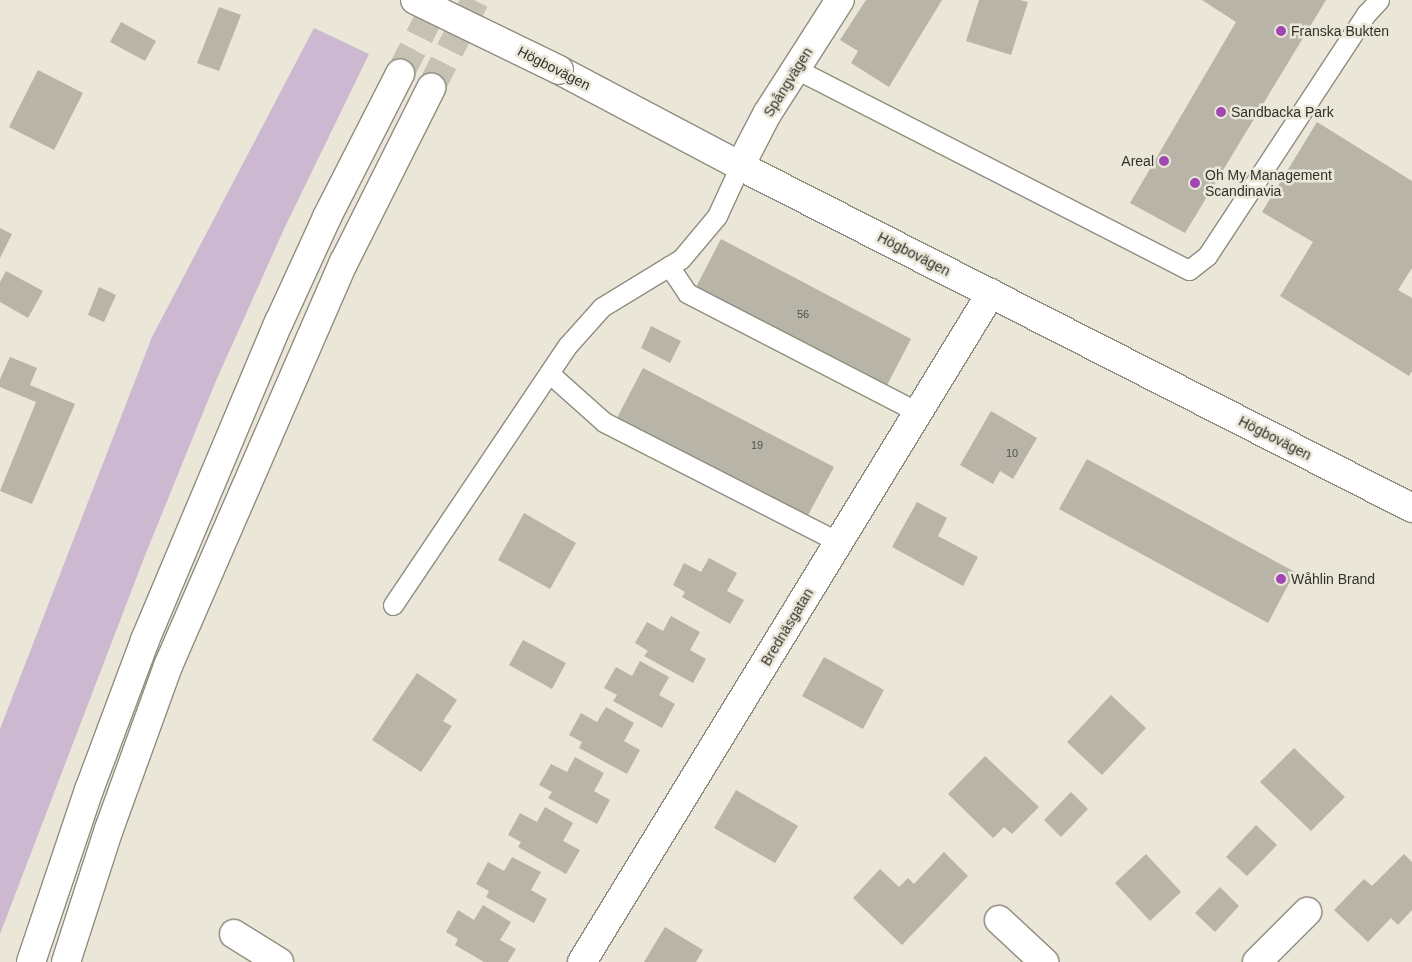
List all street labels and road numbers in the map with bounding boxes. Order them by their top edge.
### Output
street label: Högbovägen [515,42,593,94]
street label: Spångvägen [760,44,816,120]
street label: Högbovägen [875,228,953,280]
street label: Högbovägen [1236,412,1314,464]
street label: Brednäsgatan [757,585,817,669]

